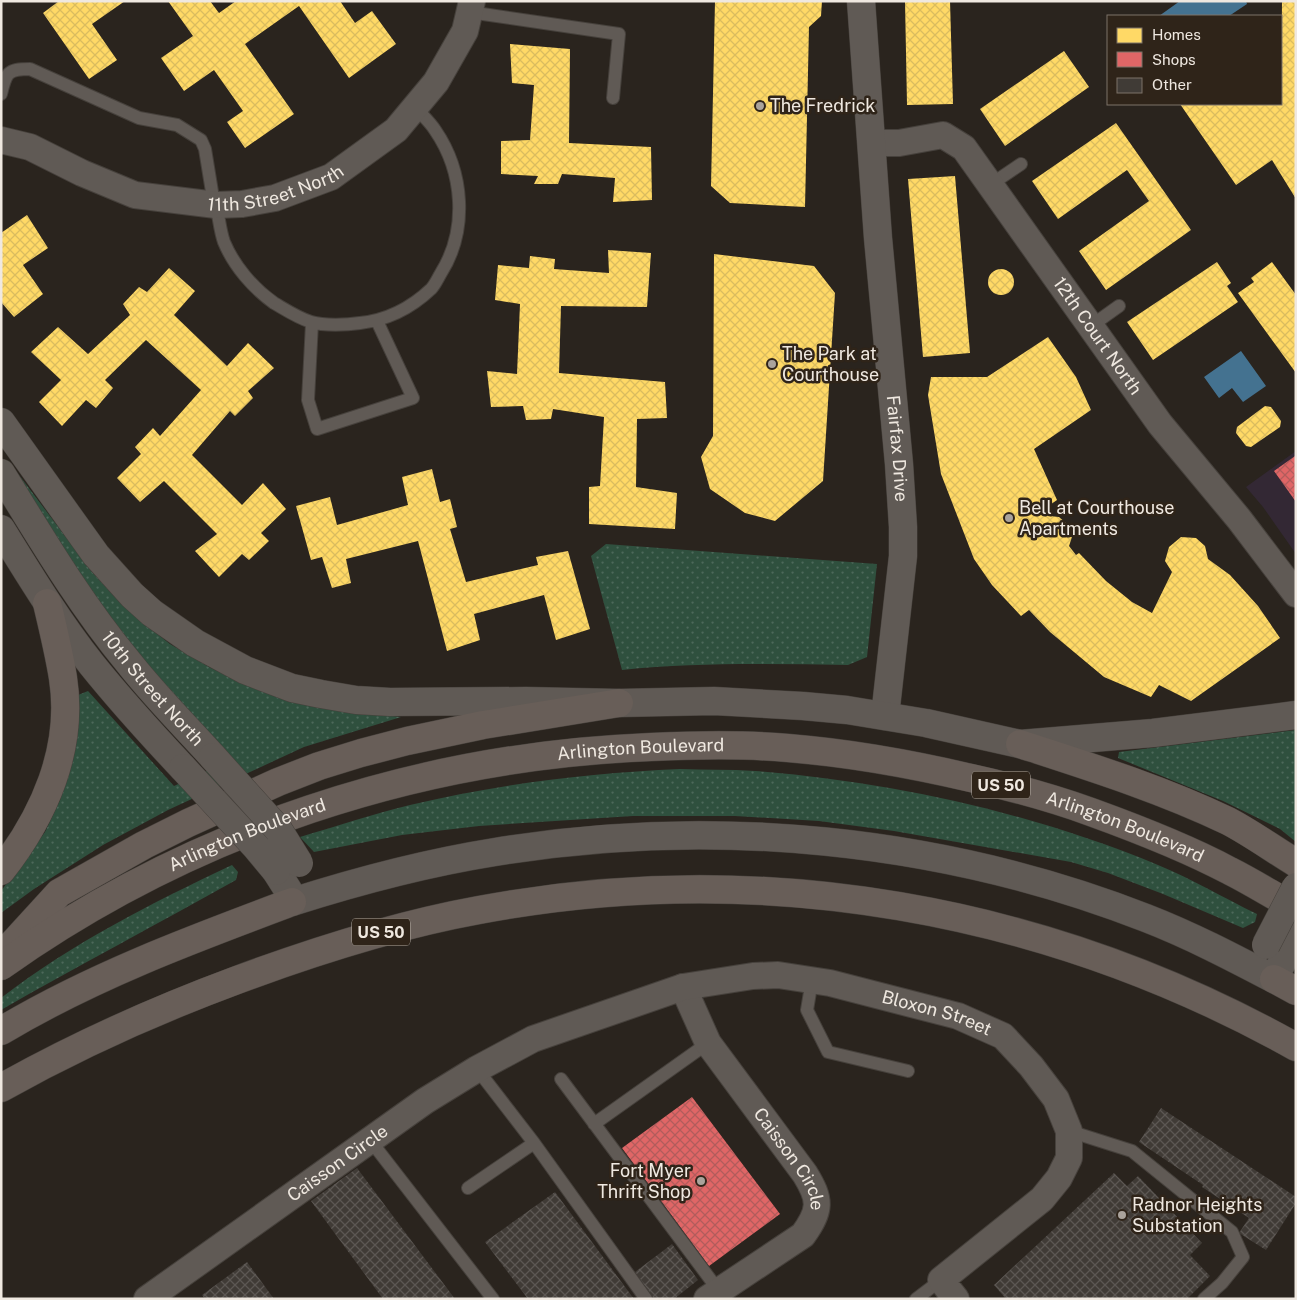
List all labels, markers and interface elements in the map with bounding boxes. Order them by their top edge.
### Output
legend [1107,15,1282,105]
text: Homes [1152,26,1201,43]
text: Shops [1152,51,1196,68]
text: Other [1152,76,1192,93]
place label: The Fredrick [770,95,875,116]
marker: The Fredrick [754,100,766,112]
street label: 11th Street North [206,160,348,215]
street label: 12th Court North [1049,273,1147,398]
place label: The Park at Courthouse [782,343,879,385]
marker: The Park at Courthouse [766,358,778,370]
street label: Fairfax Drive [883,394,912,502]
place label: Bell at Courthouse Apartments [1019,497,1174,539]
marker: Bell at Courthouse Apartments [1003,512,1015,524]
street label: 10th Street North [98,627,208,750]
street label: Arlington Boulevard [556,734,724,764]
road number: US 50 [972,772,1030,798]
street label: Arlington Boulevard [1044,787,1208,866]
street label: Arlington Boulevard [165,794,328,875]
road number: US 50 [352,919,410,946]
street label: Bloxon Street [880,986,995,1040]
street label: Caisson Circle [750,1103,828,1211]
street label: Caisson Circle [283,1120,392,1206]
place label: Fort Myer Thrift Shop [597,1160,691,1202]
marker: Fort Myer Thrift Shop [695,1175,707,1187]
place label: Radnor Heights Substation [1132,1194,1262,1236]
marker: Radnor Heights Substation [1116,1209,1128,1221]

